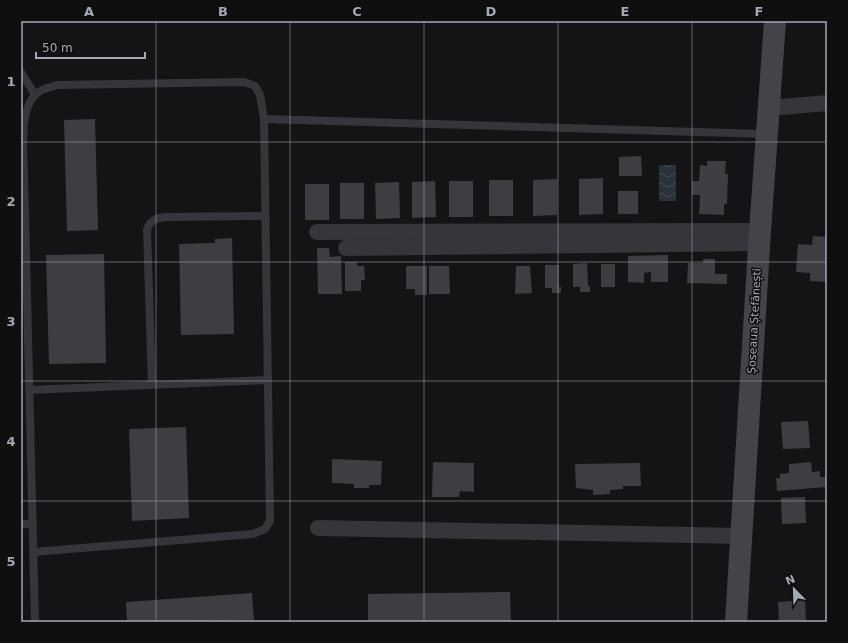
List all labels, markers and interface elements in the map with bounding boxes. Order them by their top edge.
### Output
text: A [84,4,94,19]
text: B [218,4,228,19]
text: C [352,4,362,19]
text: D [486,4,497,19]
text: E [621,4,629,19]
text: F [755,4,763,19]
scale bar [36,34,145,60]
text: 50 m [42,41,73,55]
text: 1 [6,74,16,89]
text: 2 [6,194,16,209]
street label: Șoseaua Ștefănești [745,268,764,374]
text: 3 [6,314,16,329]
text: 4 [6,434,16,449]
text: 5 [6,554,16,569]
north arrow [774,569,814,609]
text: N [784,572,797,588]

